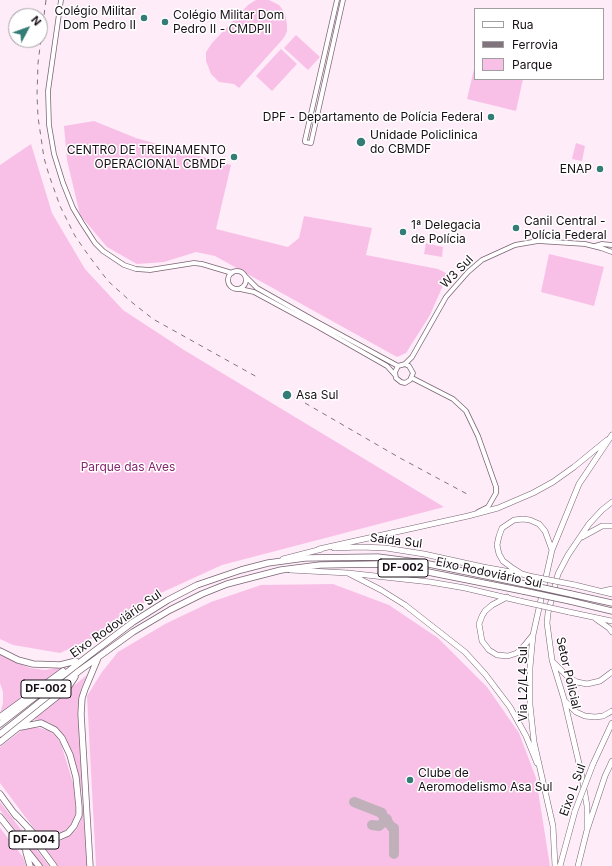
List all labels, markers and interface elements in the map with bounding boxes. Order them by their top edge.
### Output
place label: Colégio Militar Dom Pedro II [55,4,136,32]
north arrow [8,8,48,48]
place label: Colégio Militar Dom Pedro II - CMDPII [173,8,284,36]
legend [474,8,604,80]
text: N [28,13,44,29]
marker: Colégio Militar Dom Pedro II [139,13,149,23]
marker: Colégio Militar Dom Pedro II - CMDPII [160,17,170,27]
text: Rua [512,17,534,32]
text: Ferrovia [512,37,558,52]
text: Parque [512,57,552,72]
place label: DPF - Departamento de Polícia Federal [263,110,483,124]
marker: DPF - Departamento de Polícia Federal [486,112,496,122]
place label: Unidade Policlinica do CBMDF [370,128,478,156]
marker: Unidade Policlinica do CBMDF [355,136,367,148]
place label: CENTRO DE TREINAMENTO OPERACIONAL CBMDF [67,143,226,171]
marker: CENTRO DE TREINAMENTO OPERACIONAL CBMDF [229,152,239,162]
place label: ENAP [560,162,592,176]
marker: ENAP [595,164,605,174]
place label: Canil Central - Polícia Federal [524,214,607,242]
place label: 1ª Delegacia de Polícia [411,218,481,246]
marker: Canil Central - Polícia Federal [511,223,521,233]
marker: 1ª Delegacia de Polícia [398,227,408,237]
street label: W3 Sul [438,253,476,291]
place label: Asa Sul [296,388,338,402]
marker: Asa Sul [281,389,293,401]
park label: Parque das Aves [81,460,175,474]
street label: Saída Sul [369,531,423,551]
street label: Eixo Rodoviário Sul [435,555,543,591]
road number: DF-002 [378,559,428,577]
street label: Eixo Rodoviário Sul [68,587,164,661]
street label: Setor Policial [553,636,583,710]
street label: Via L2/L4 Sul [516,646,530,722]
road number: DF-002 [21,680,71,698]
street label: Eixo L Sul [557,762,589,818]
place label: Clube de Aeromodelismo Asa Sul [418,766,552,794]
marker: Clube de Aeromodelismo Asa Sul [405,775,415,785]
road number: DF-004 [9,831,59,849]

